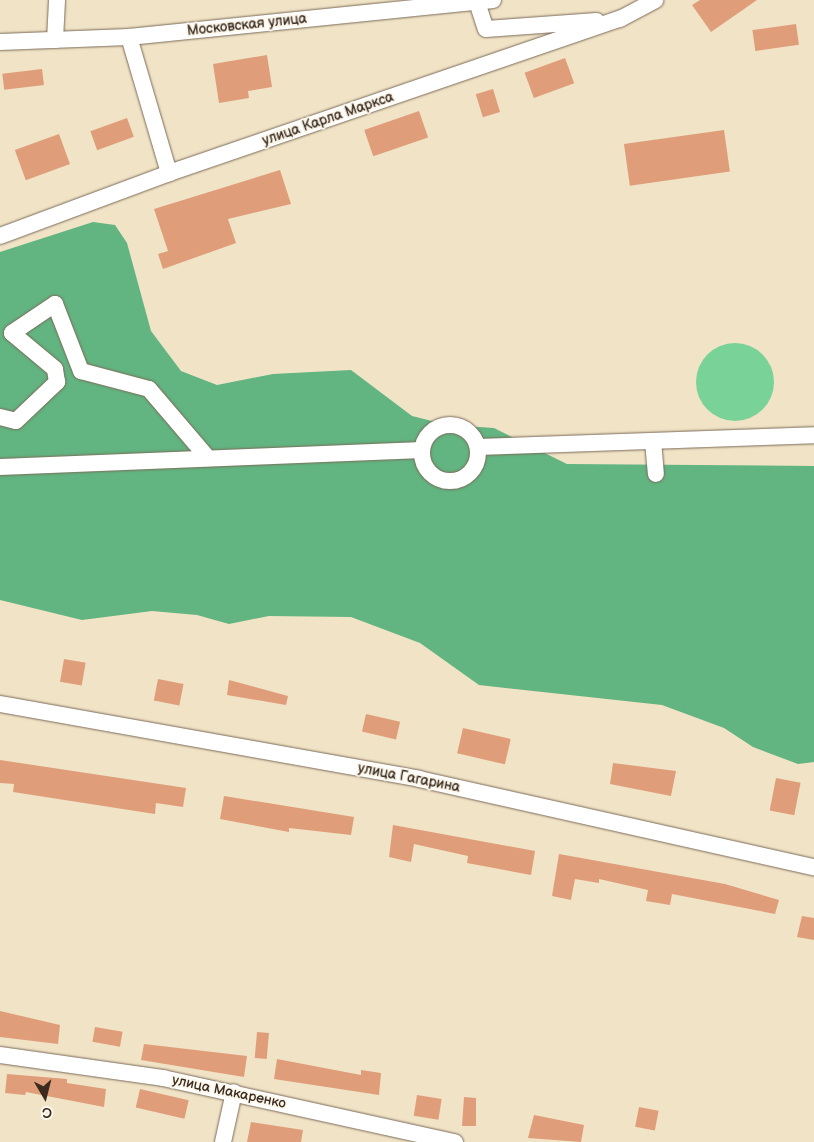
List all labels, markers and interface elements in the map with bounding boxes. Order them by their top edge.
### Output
street label: Московская улица [186,10,308,40]
street label: улица Карла Маркса [260,89,396,149]
street label: улица Гагарина [356,760,462,796]
north arrow [20,1072,70,1122]
street label: улица Макаренко [170,1072,288,1112]
text: С [41,1103,53,1121]

